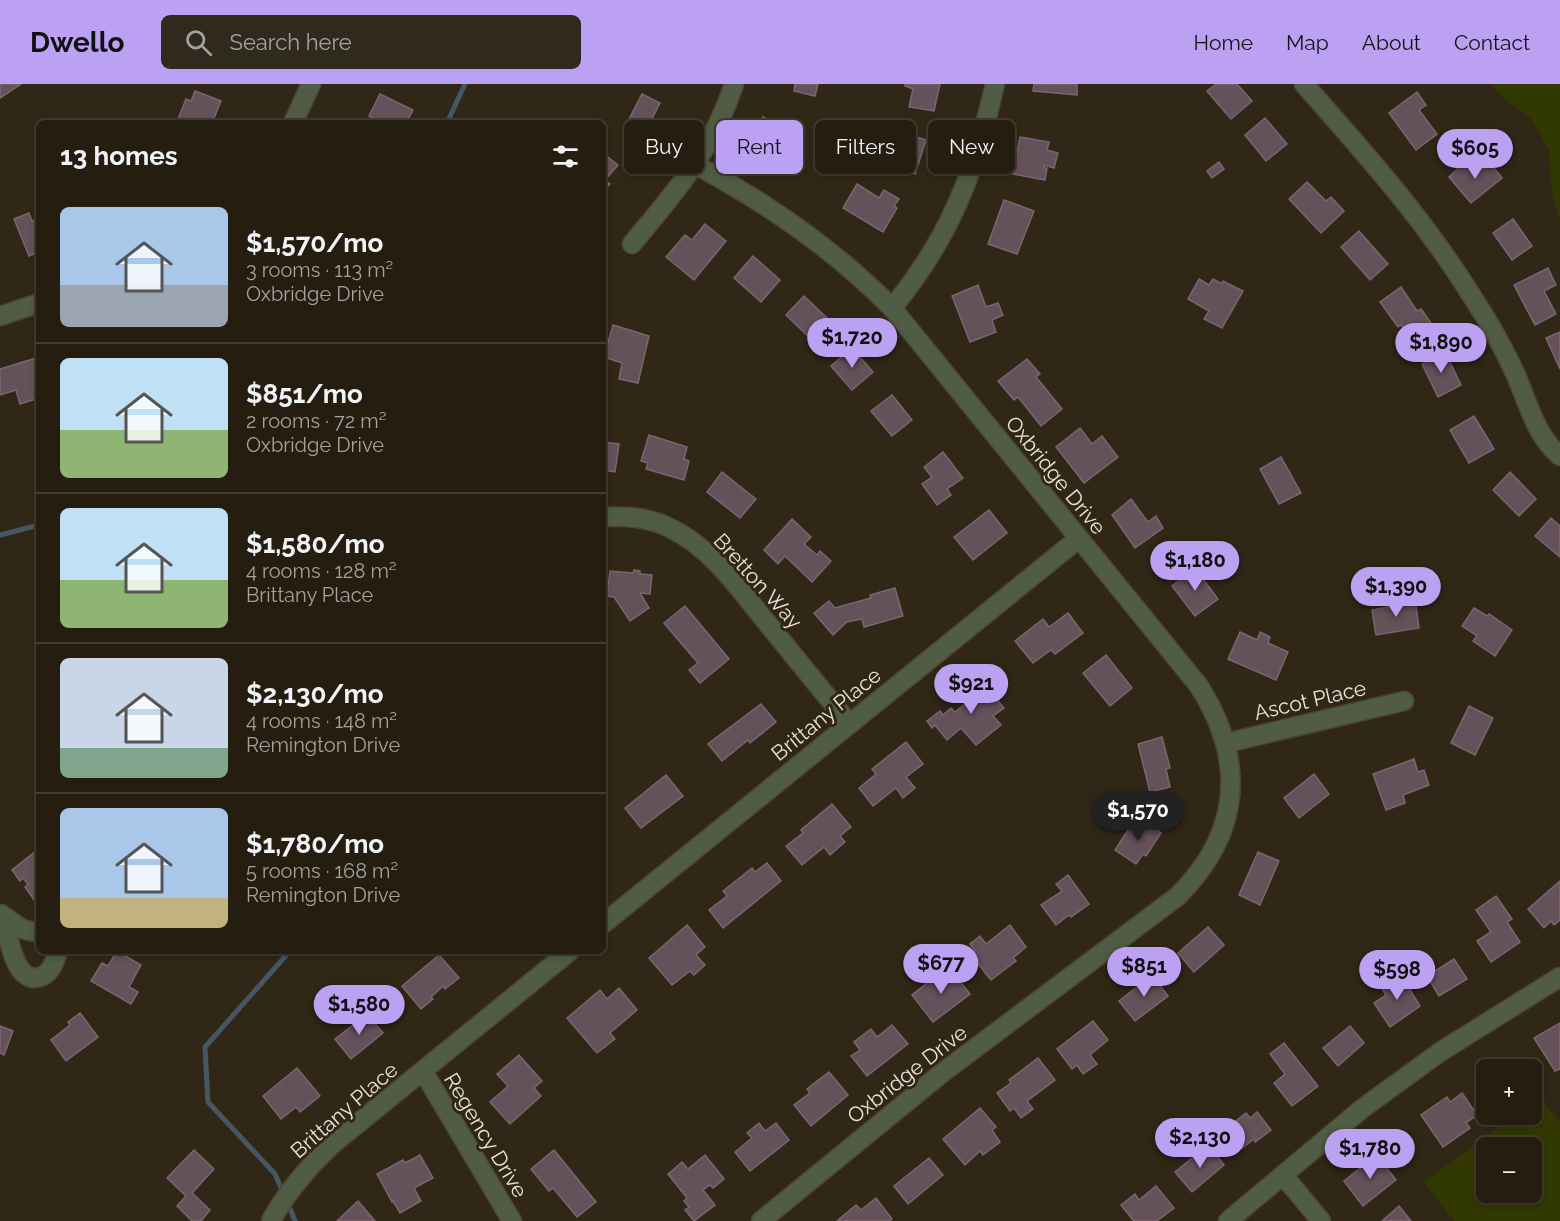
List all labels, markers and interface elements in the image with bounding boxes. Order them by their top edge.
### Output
search box [161,15,581,69]
text: Dwello [30,26,125,59]
icon: search [182,26,215,59]
text: Search here [230,29,352,55]
text: Home [1194,30,1253,55]
text: Map [1286,30,1329,55]
text: About [1362,30,1421,55]
text: Contact [1454,30,1530,55]
chip: Buy [624,120,704,174]
chip: Rent [716,120,803,174]
chip: Filters [815,120,916,174]
chip: New [928,120,1015,174]
pin: $605 [1439,129,1511,180]
text: $605 [1451,136,1499,160]
icon: filters [549,140,582,173]
text: 13 homes [60,141,178,171]
text: $1,570/mo [246,228,383,258]
icon: home [108,231,180,303]
text: 3 rooms · 113 m² [246,258,393,282]
text: Oxbridge Drive [246,282,384,306]
pin: $1,720 [803,318,901,369]
pin: $1,890 [1392,323,1490,374]
text: $1,720 [821,325,883,349]
text: $1,890 [1409,330,1473,354]
text: $851/mo [246,379,363,409]
icon: home [108,382,180,454]
text: 2 rooms · 72 m² [246,409,386,433]
street label: Oxbridge Drive [1001,411,1111,539]
text: Oxbridge Drive [246,433,384,457]
street label: Bretton Way [709,528,807,634]
text: $1,580/mo [246,529,384,559]
icon: home [108,532,180,604]
pin: $1,180 [1146,541,1244,592]
text: $1,180 [1164,548,1226,572]
text: 4 rooms · 128 m² [246,559,397,583]
pin: $1,390 [1347,567,1445,618]
text: $1,390 [1365,574,1427,598]
text: Brittany Place [246,583,373,607]
street label: Brittany Place [766,662,886,766]
pin: $921 [935,664,1007,715]
text: $921 [948,671,994,695]
street label: Ascot Place [1251,675,1369,725]
text: $2,130/mo [246,679,384,709]
icon: home [108,682,180,754]
text: 4 rooms · 148 m² [246,709,397,733]
text: Remington Drive [246,733,400,757]
pin: $1,570 [1089,791,1187,842]
text: $1,570 [1107,798,1169,822]
text: $1,780/mo [246,829,384,859]
icon: home [108,832,180,904]
text: 5 rooms · 168 m² [246,859,398,883]
text: Remington Drive [246,883,400,907]
pin: $677 [905,944,977,995]
pin: $851 [1108,947,1180,998]
pin: $598 [1361,950,1433,1001]
text: $677 [917,951,965,975]
text: $851 [1121,954,1167,978]
text: $598 [1373,957,1421,981]
pin: $1,580 [310,985,408,1036]
text: $1,580 [328,992,390,1016]
street label: Oxbridge Drive [842,1020,972,1128]
street label: Brittany Place [285,1057,403,1163]
map controls [1476,1059,1542,1203]
button: + [1476,1059,1542,1125]
street label: Regency Drive [439,1068,533,1202]
pin: $2,130 [1151,1118,1249,1169]
text: $2,130 [1169,1125,1231,1149]
pin: $1,780 [1321,1129,1419,1180]
text: $1,780 [1339,1136,1401,1160]
button: − [1476,1137,1542,1203]

